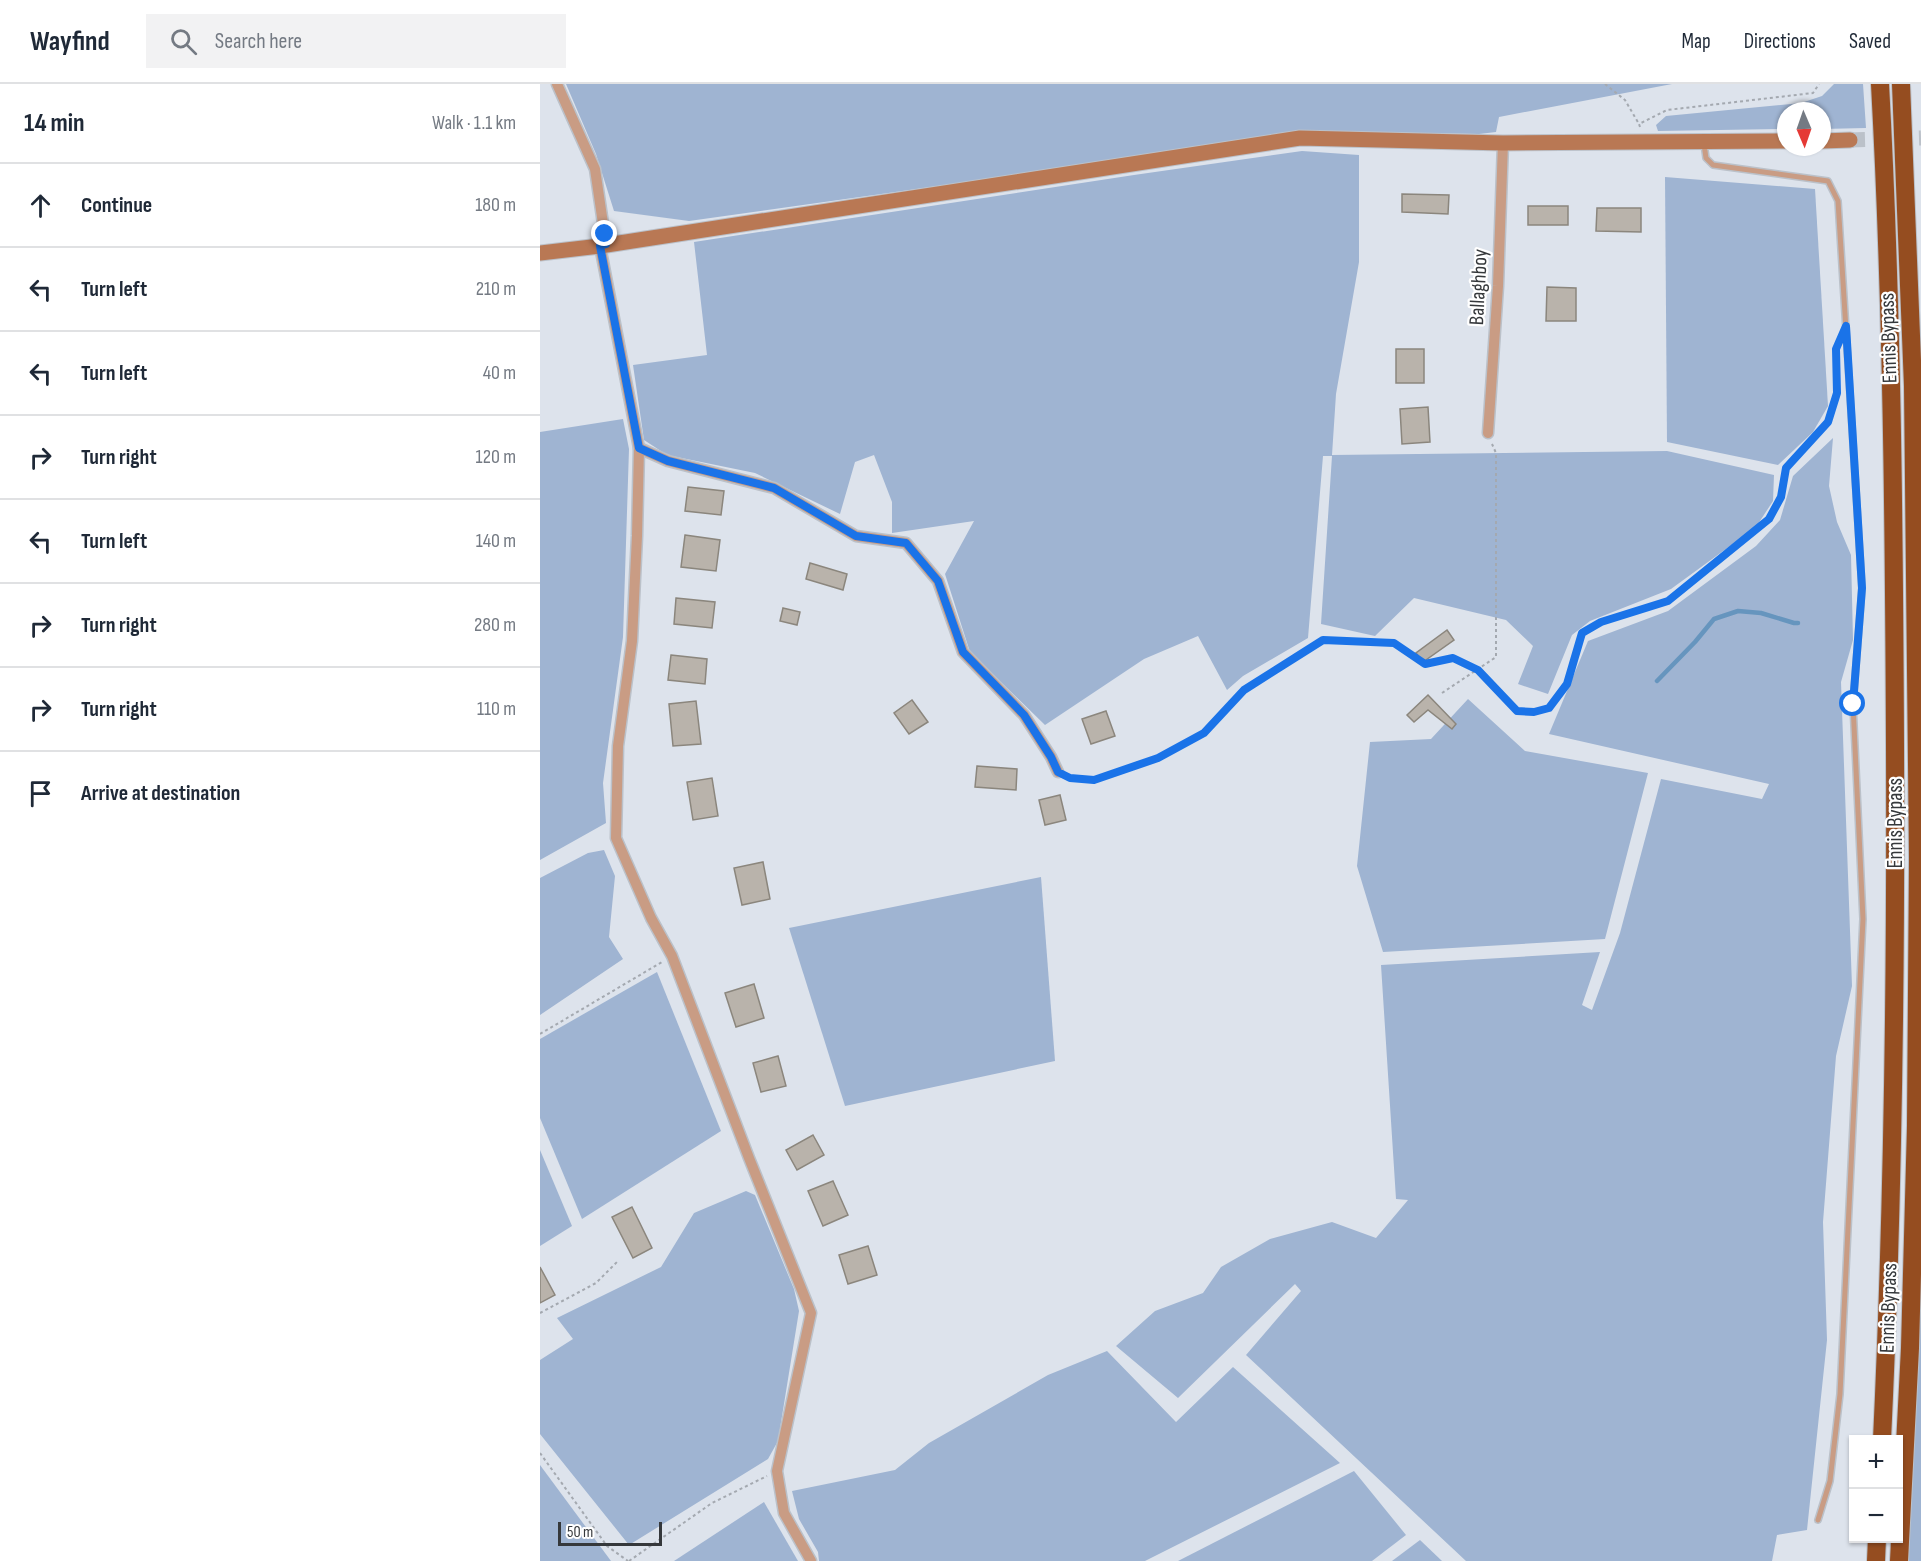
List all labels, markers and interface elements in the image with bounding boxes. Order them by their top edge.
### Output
search box [146,14,566,68]
text: Wayfind [30,25,110,58]
icon: search [167,25,200,58]
text: Search here [215,28,302,55]
text: Map [1681,29,1711,54]
text: Directions [1744,29,1816,54]
text: Saved [1849,29,1891,54]
north arrow [1777,102,1831,156]
text: 14 min [24,108,85,139]
text: Walk · 1.1 km [432,111,516,135]
icon: ahead [24,189,57,222]
text: Continue [81,192,152,219]
text: 180 m [475,193,516,217]
route end [591,220,617,246]
street label: Ballaghboy [1464,248,1493,326]
icon: left [24,273,57,306]
text: Turn left [81,276,147,303]
text: 210 m [476,277,516,301]
street label: Ennis Bypass [1874,292,1903,384]
icon: left [24,357,57,390]
text: Turn left [81,360,147,387]
text: 40 m [483,361,516,385]
icon: right [24,441,57,474]
text: Turn right [81,444,157,471]
text: 120 m [476,445,516,469]
icon: left [24,525,57,558]
text: Turn left [81,528,147,555]
text: 140 m [476,529,516,553]
icon: right [24,609,57,642]
text: Turn right [81,612,157,639]
text: 280 m [474,613,516,637]
route start [1839,690,1865,716]
icon: right [24,693,57,726]
text: Turn right [81,696,157,723]
text: 110 m [477,697,516,721]
icon: arrive [24,777,57,810]
street label: Ennis Bypass [1883,778,1908,868]
text: Arrive at destination [81,780,240,807]
street label: Ennis Bypass [1874,1262,1903,1354]
map controls [1849,1435,1903,1543]
button: + [1849,1435,1903,1489]
button: − [1849,1489,1903,1543]
scale bar [558,1519,662,1546]
text: 50 m [567,1523,593,1542]

